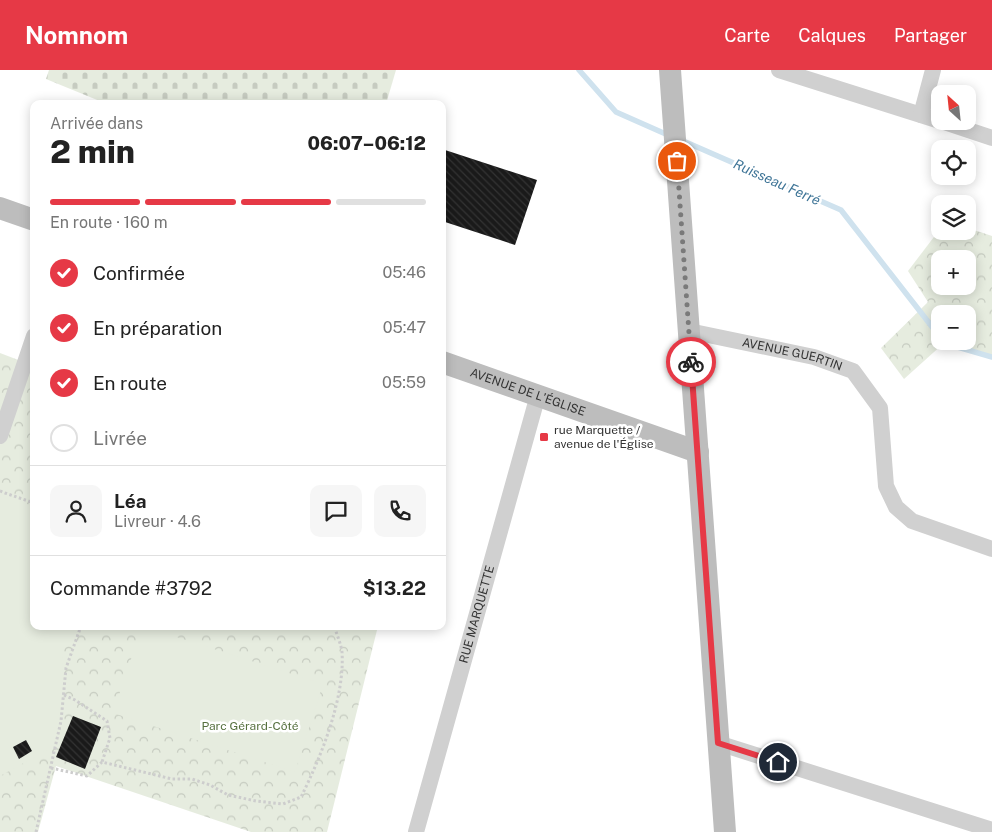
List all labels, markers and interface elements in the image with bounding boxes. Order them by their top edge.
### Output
text: Nomnom [25,21,128,49]
text: Carte [724,25,770,46]
text: Calques [798,25,866,46]
text: Partager [894,25,967,46]
north arrow [931,85,976,130]
map controls [931,85,976,350]
text: Arrivée dans [50,114,143,133]
text: 06:07–06:12 [308,132,426,154]
text: 2 min [50,133,135,170]
pin [656,140,698,182]
button: locate [931,140,976,185]
icon: bag [663,147,691,175]
water label: Ruisseau Ferré [731,156,823,209]
button: layers [931,195,976,240]
text: En route · 160 m [50,213,167,232]
button: + [931,250,976,295]
icon: check [50,259,78,287]
text: Confirmée [93,262,185,284]
text: 05:46 [382,263,426,282]
button: − [931,305,976,350]
icon: check [50,314,78,342]
text: En préparation [93,317,222,339]
text: 05:47 [383,318,426,337]
street label: AVENUE GUERTIN [741,335,844,374]
courier [666,337,716,387]
icon: bike [677,348,705,376]
street label: AVENUE DE L'ÉGLISE [468,365,587,419]
icon: check [50,369,78,397]
text: En route [93,372,167,394]
text: 05:59 [382,373,426,392]
place label: rue Marquette / avenue de l'Église [554,423,654,451]
text: Livrée [93,427,147,449]
marker: rue Marquette / avenue de l'Église [538,431,550,443]
button: person [50,485,102,537]
button: chat [310,485,362,537]
button: phone [374,485,426,537]
text: Léa [114,490,146,512]
text: Livreur · 4.6 [114,512,201,531]
street label: RUE MARQUETTE [456,564,497,665]
text: Commande #3792 [50,577,212,599]
text: $13.22 [363,577,426,599]
park label: Parc Gérard-Côté [201,719,299,733]
pin [757,741,799,783]
icon: home [764,748,792,776]

